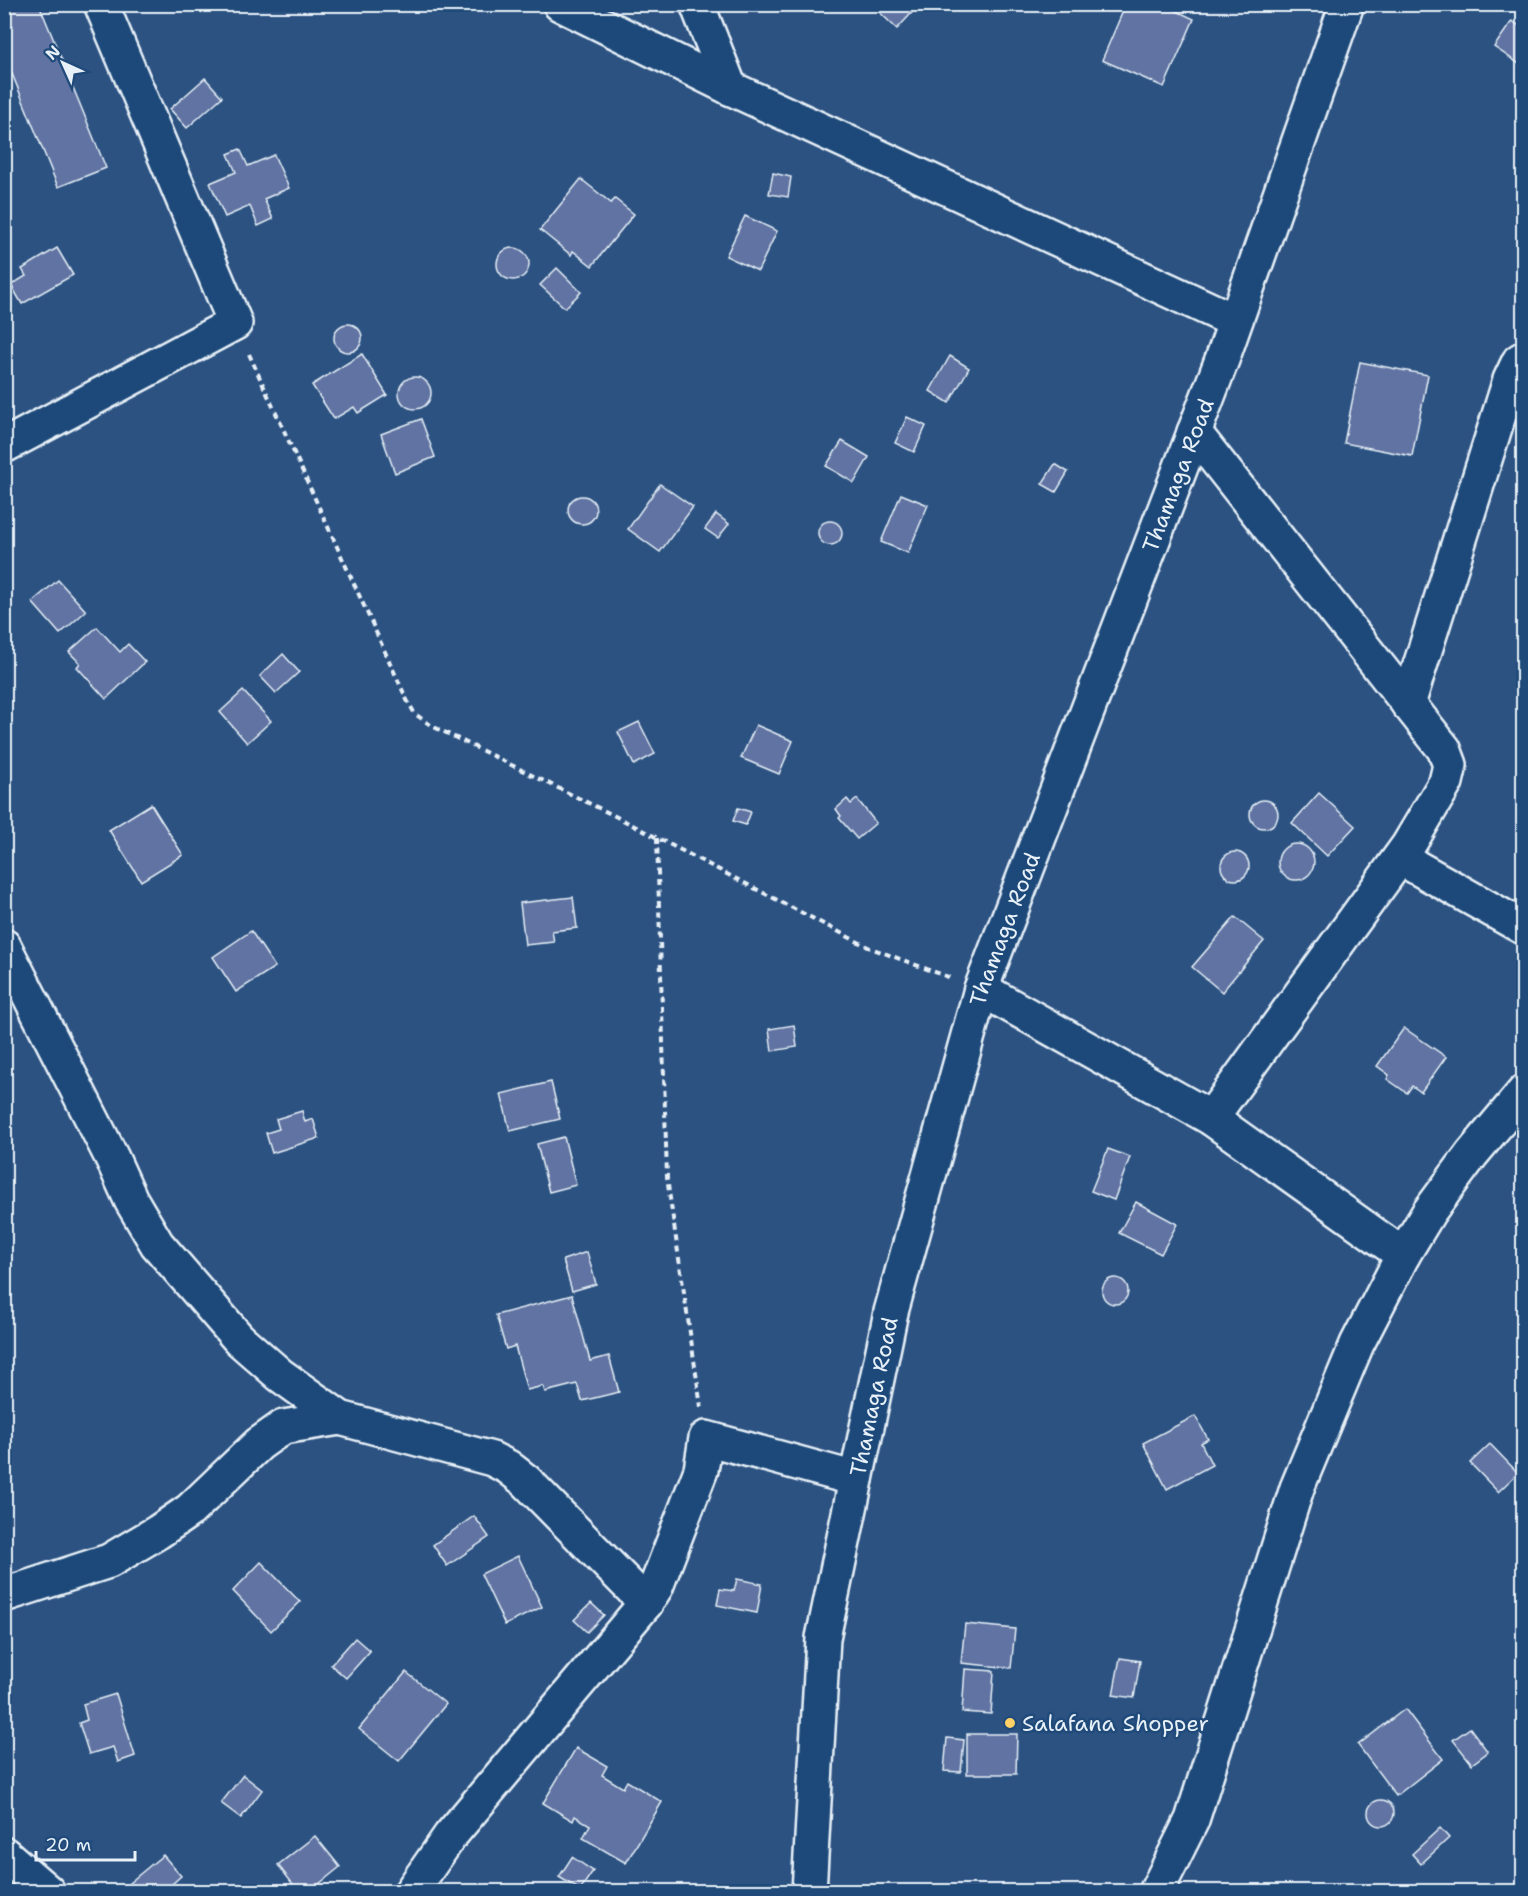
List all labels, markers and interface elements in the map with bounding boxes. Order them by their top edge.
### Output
north arrow [33,33,93,93]
text: N [41,41,65,65]
street label: Thamaga Road [1135,394,1220,556]
street label: Thamaga Road [963,848,1047,1009]
street label: Thamaga Road [843,1314,904,1479]
place label: Salafana Shopper [1022,1709,1209,1738]
marker: Salafana Shopper [1003,1716,1017,1730]
scale bar [36,1824,135,1862]
text: 20 m [45,1833,91,1857]

